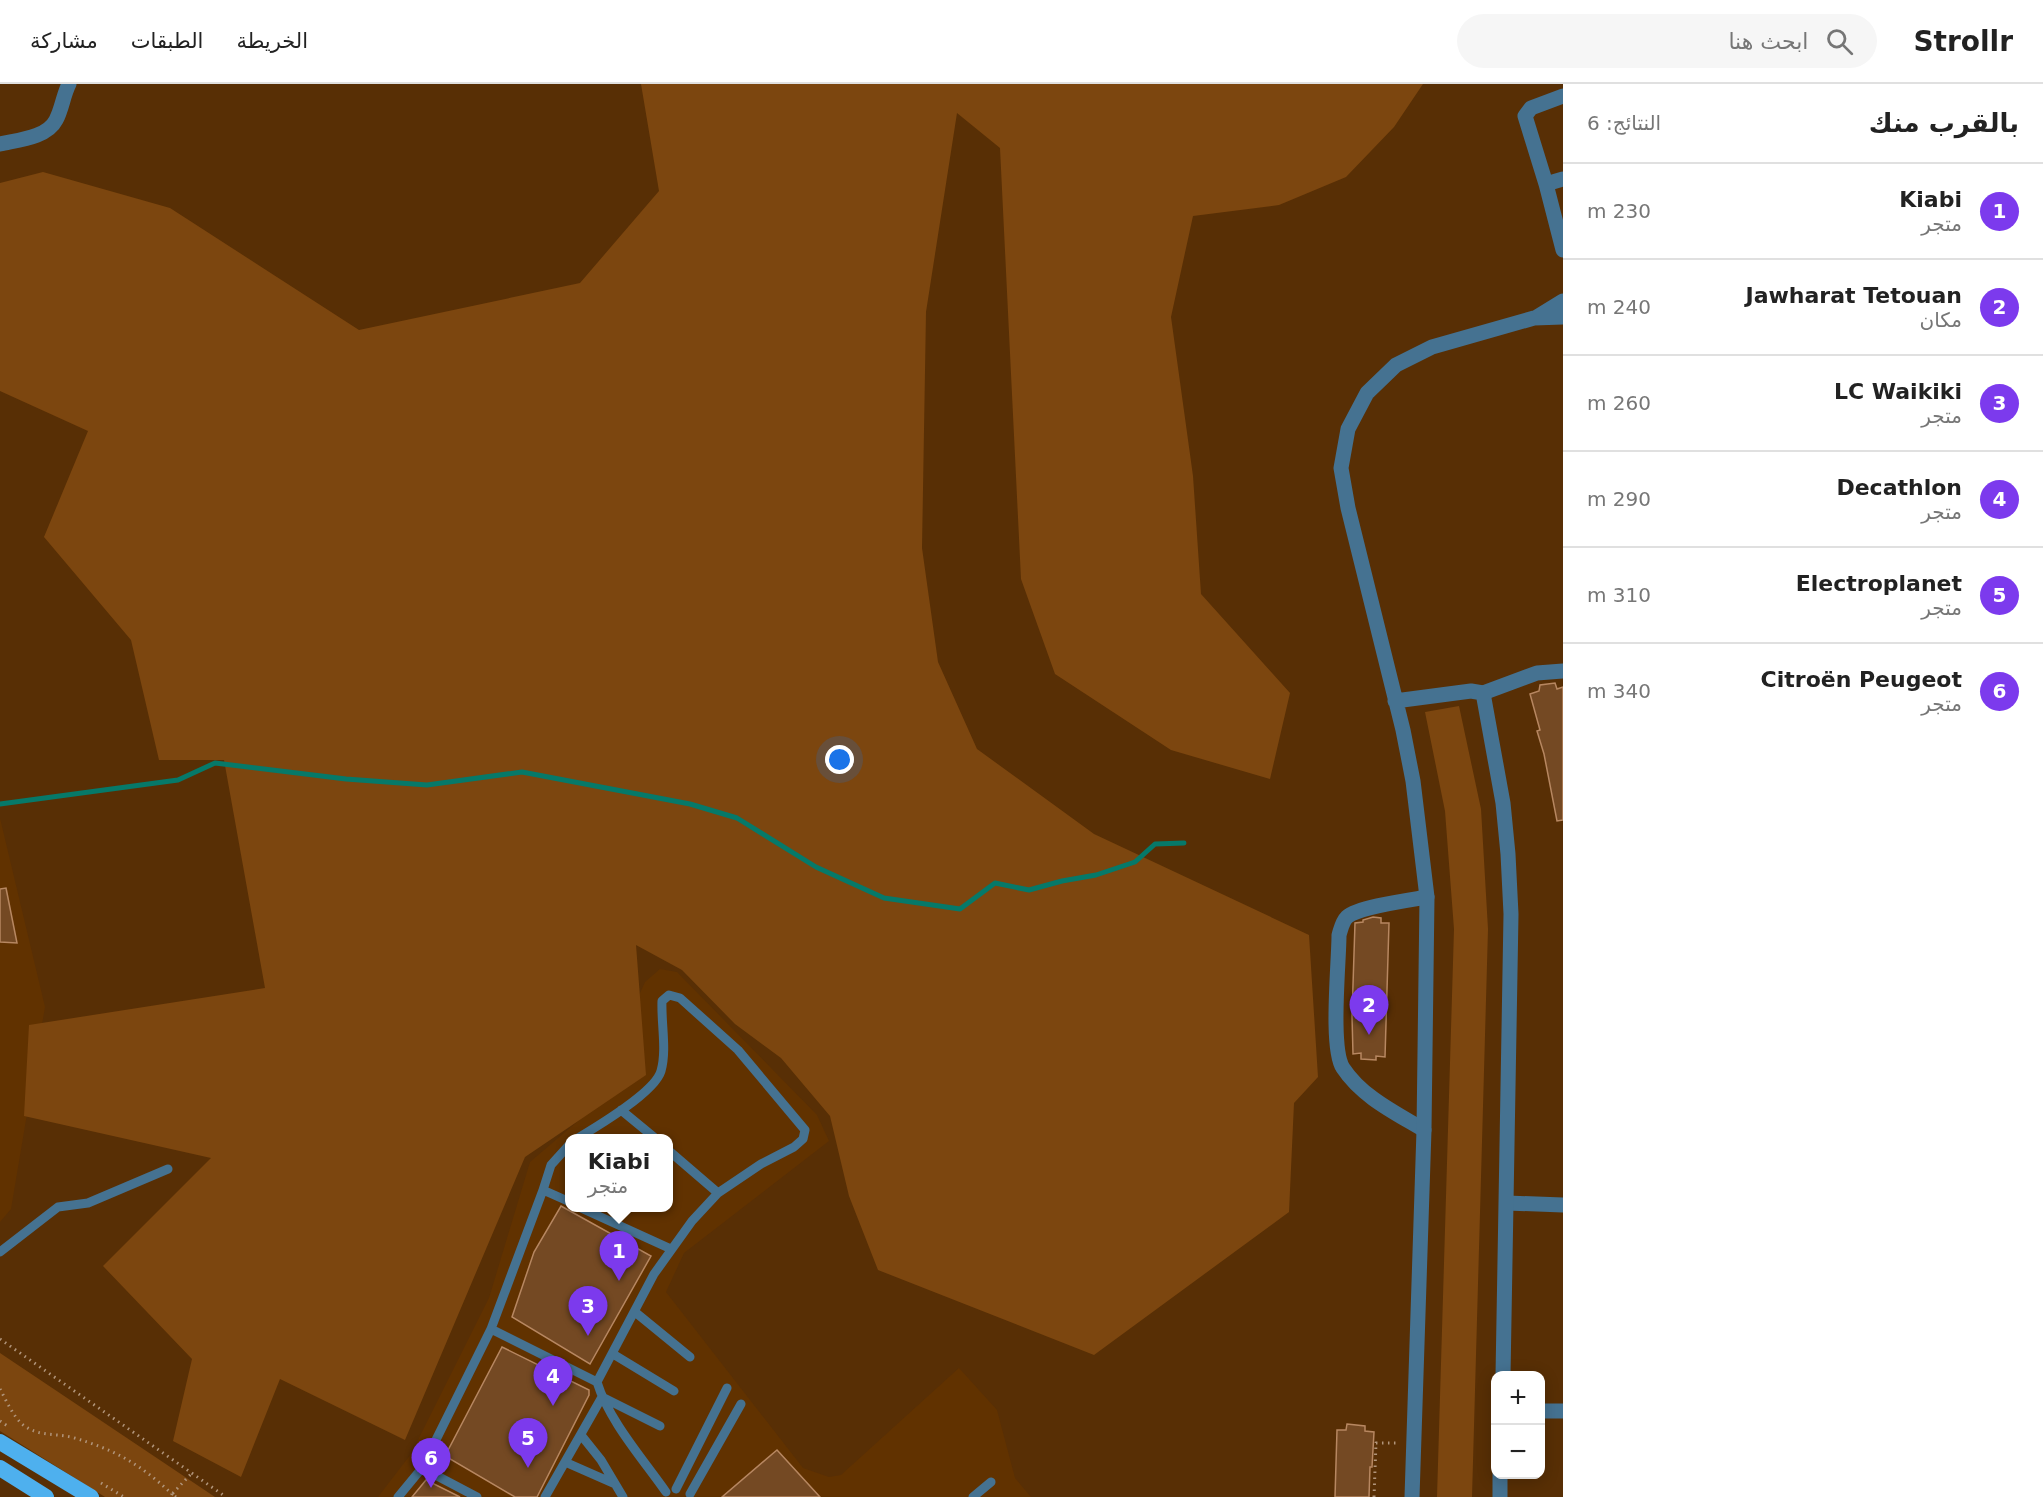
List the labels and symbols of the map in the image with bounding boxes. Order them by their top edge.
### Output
your location [825,745,854,774]
pin: 2 [1350,986,1388,1035]
pin: 1 [600,1232,638,1281]
pin: 3 [568,1286,608,1336]
pin: 4 [534,1356,572,1406]
pin: 5 [508,1418,548,1468]
pin: 6 [412,1438,450,1488]

